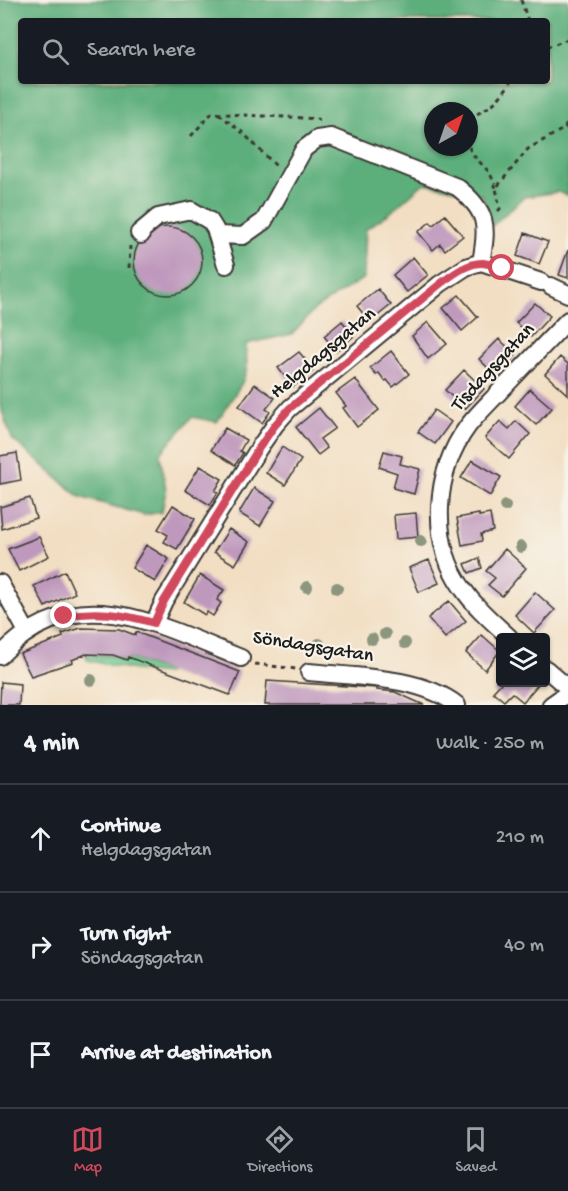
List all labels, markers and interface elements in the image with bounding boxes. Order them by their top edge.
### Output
search box [18,18,550,84]
icon: search [39,35,72,68]
text: Search here [87,38,195,64]
north arrow [424,102,478,156]
route start [488,254,514,280]
street label: Helgdagsgatan [267,303,382,405]
street label: Tisdagsgatan [447,319,541,418]
route end [50,602,76,628]
street label: Söndagsgatan [251,627,376,669]
map controls [496,633,550,687]
button: layers [496,633,550,687]
text: 4 min [24,729,79,760]
text: Walk · 250 m [436,733,544,756]
text: Continue [81,814,161,840]
icon: ahead [24,822,57,855]
text: 210 m [496,827,544,850]
text: Helgdagsgatan [81,840,211,863]
text: Turn right [81,922,169,948]
icon: right [24,930,57,963]
text: 40 m [504,935,544,958]
text: Söndagsgatan [81,948,203,971]
icon: arrive [24,1038,57,1071]
text: Arrive at destination [81,1041,271,1067]
tab: Map [71,1123,104,1178]
tab: Directions [247,1123,313,1178]
tab: Saved [455,1123,496,1178]

